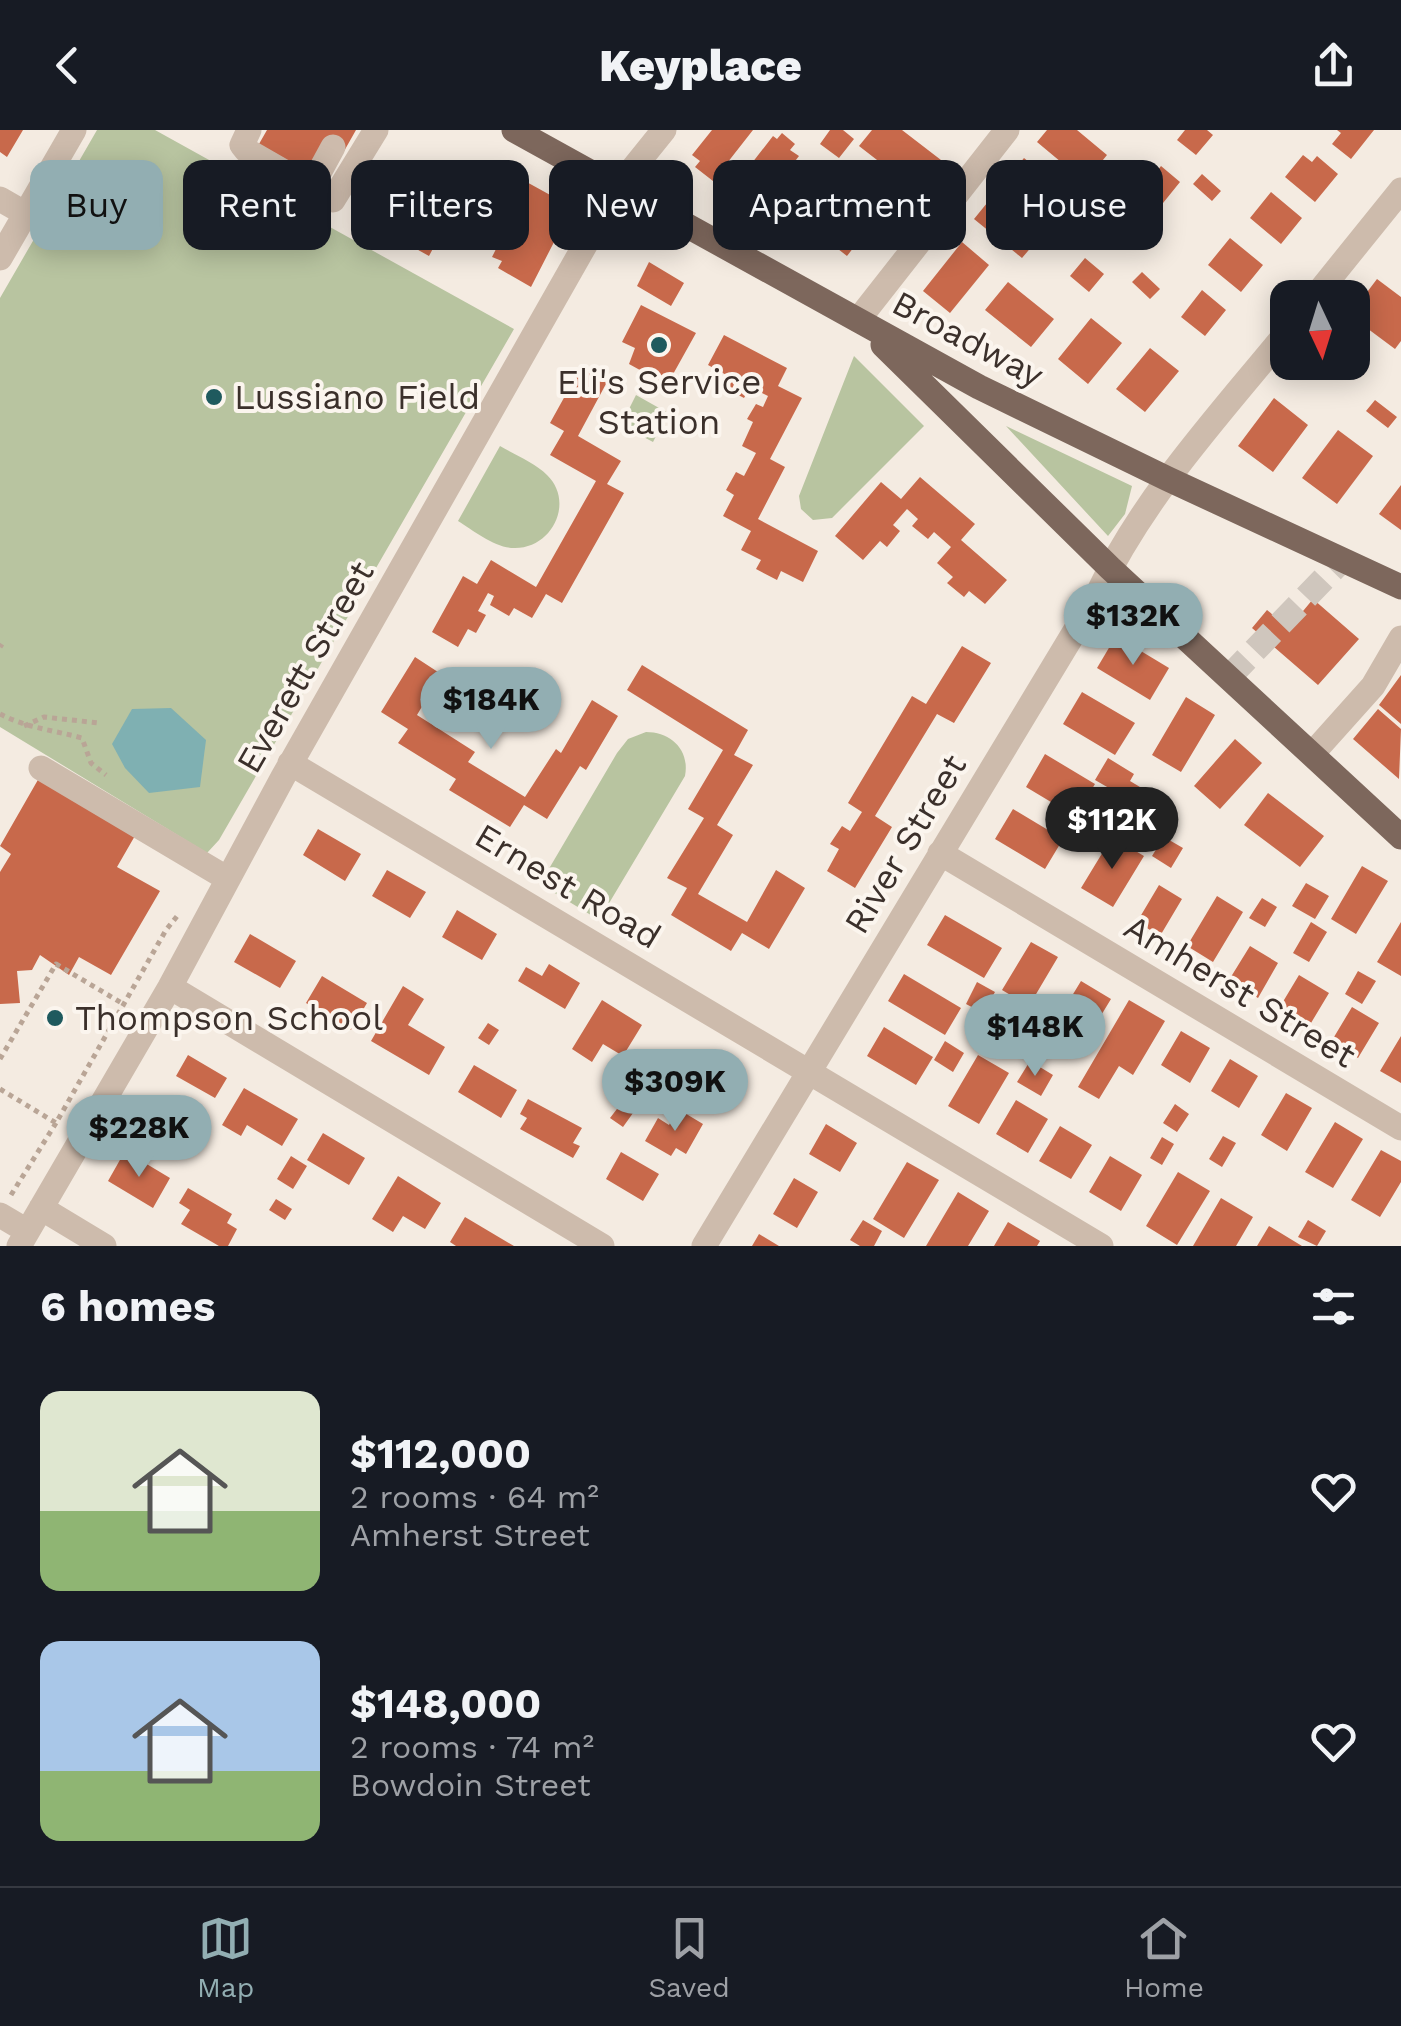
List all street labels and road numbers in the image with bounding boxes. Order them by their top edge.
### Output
street label: Broadway [885,282,1051,396]
street label: Everett Street [227,553,383,780]
street label: River Street [835,747,975,941]
street label: Ernest Road [468,814,668,958]
street label: Amherst Street [1117,905,1363,1077]

